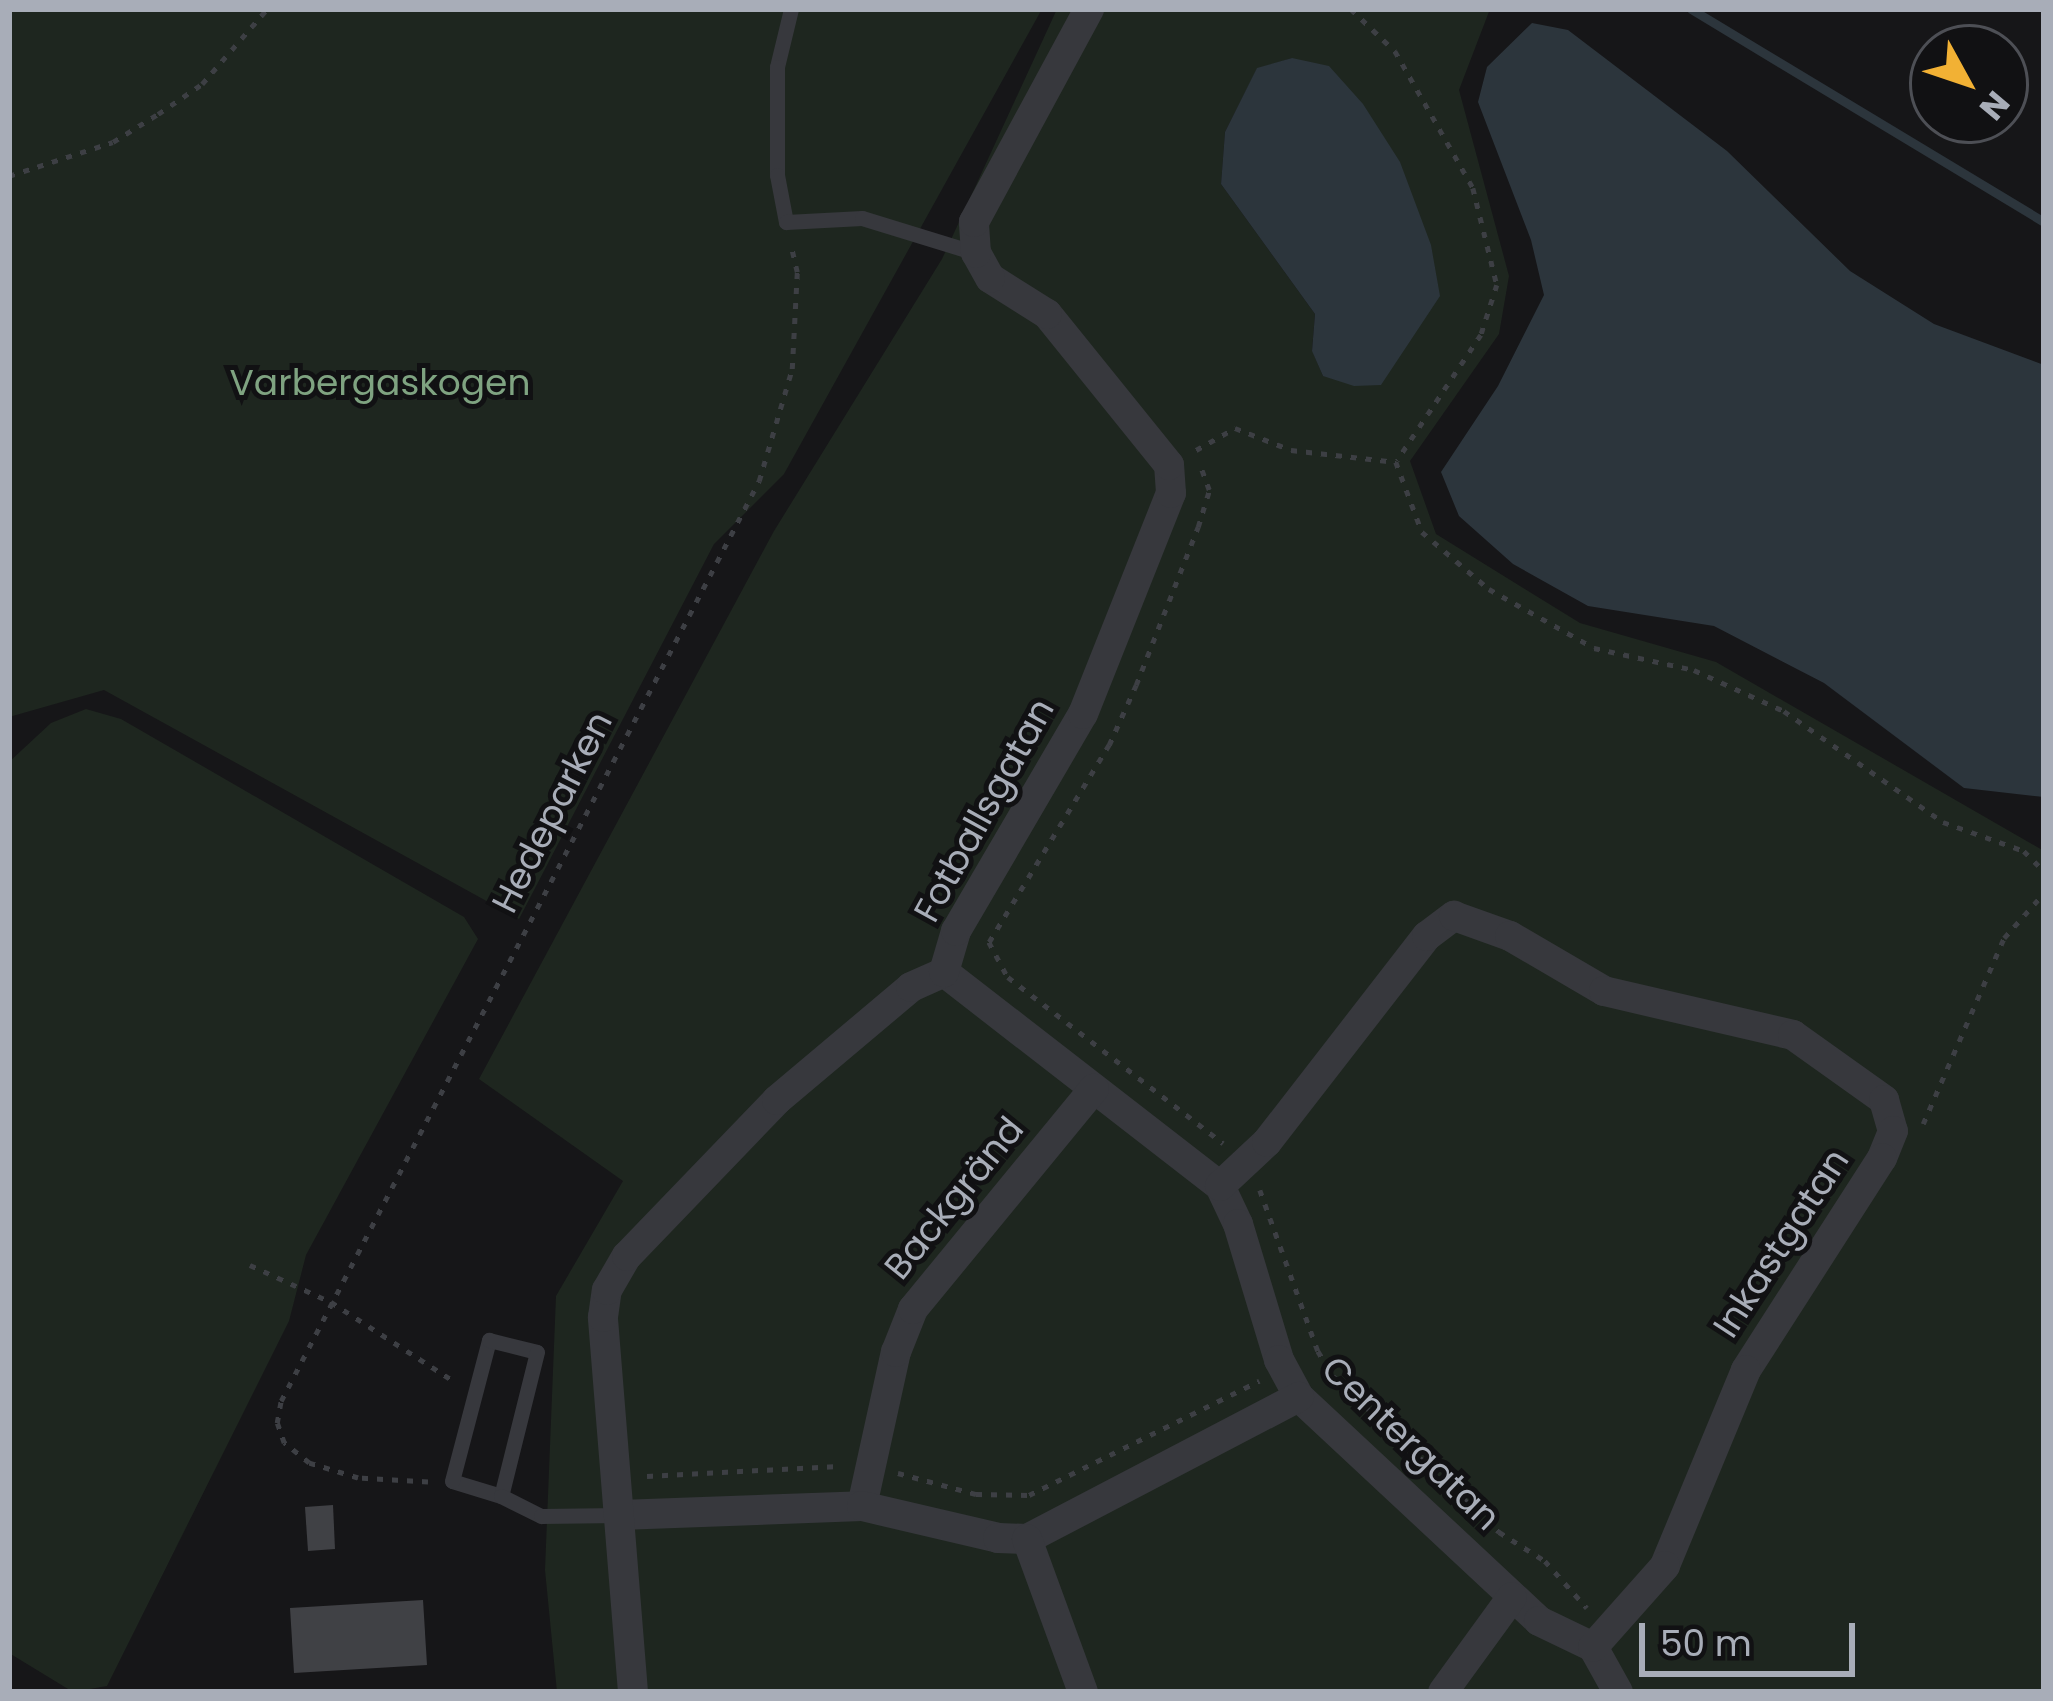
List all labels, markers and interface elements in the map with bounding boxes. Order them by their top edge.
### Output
north arrow [1909,24,2029,144]
text: N [1969,81,2021,130]
park label: Varbergaskogen [230,361,530,405]
street label: Fotballsgatan [905,691,1063,929]
street label: Hedeparken [483,704,621,920]
street label: Backgränd [875,1108,1033,1288]
street label: Inkastgatan [1704,1141,1858,1345]
street label: Centergatan [1313,1347,1509,1539]
scale bar [1645,1599,1861,1673]
text: 50 m [1660,1618,1752,1669]

